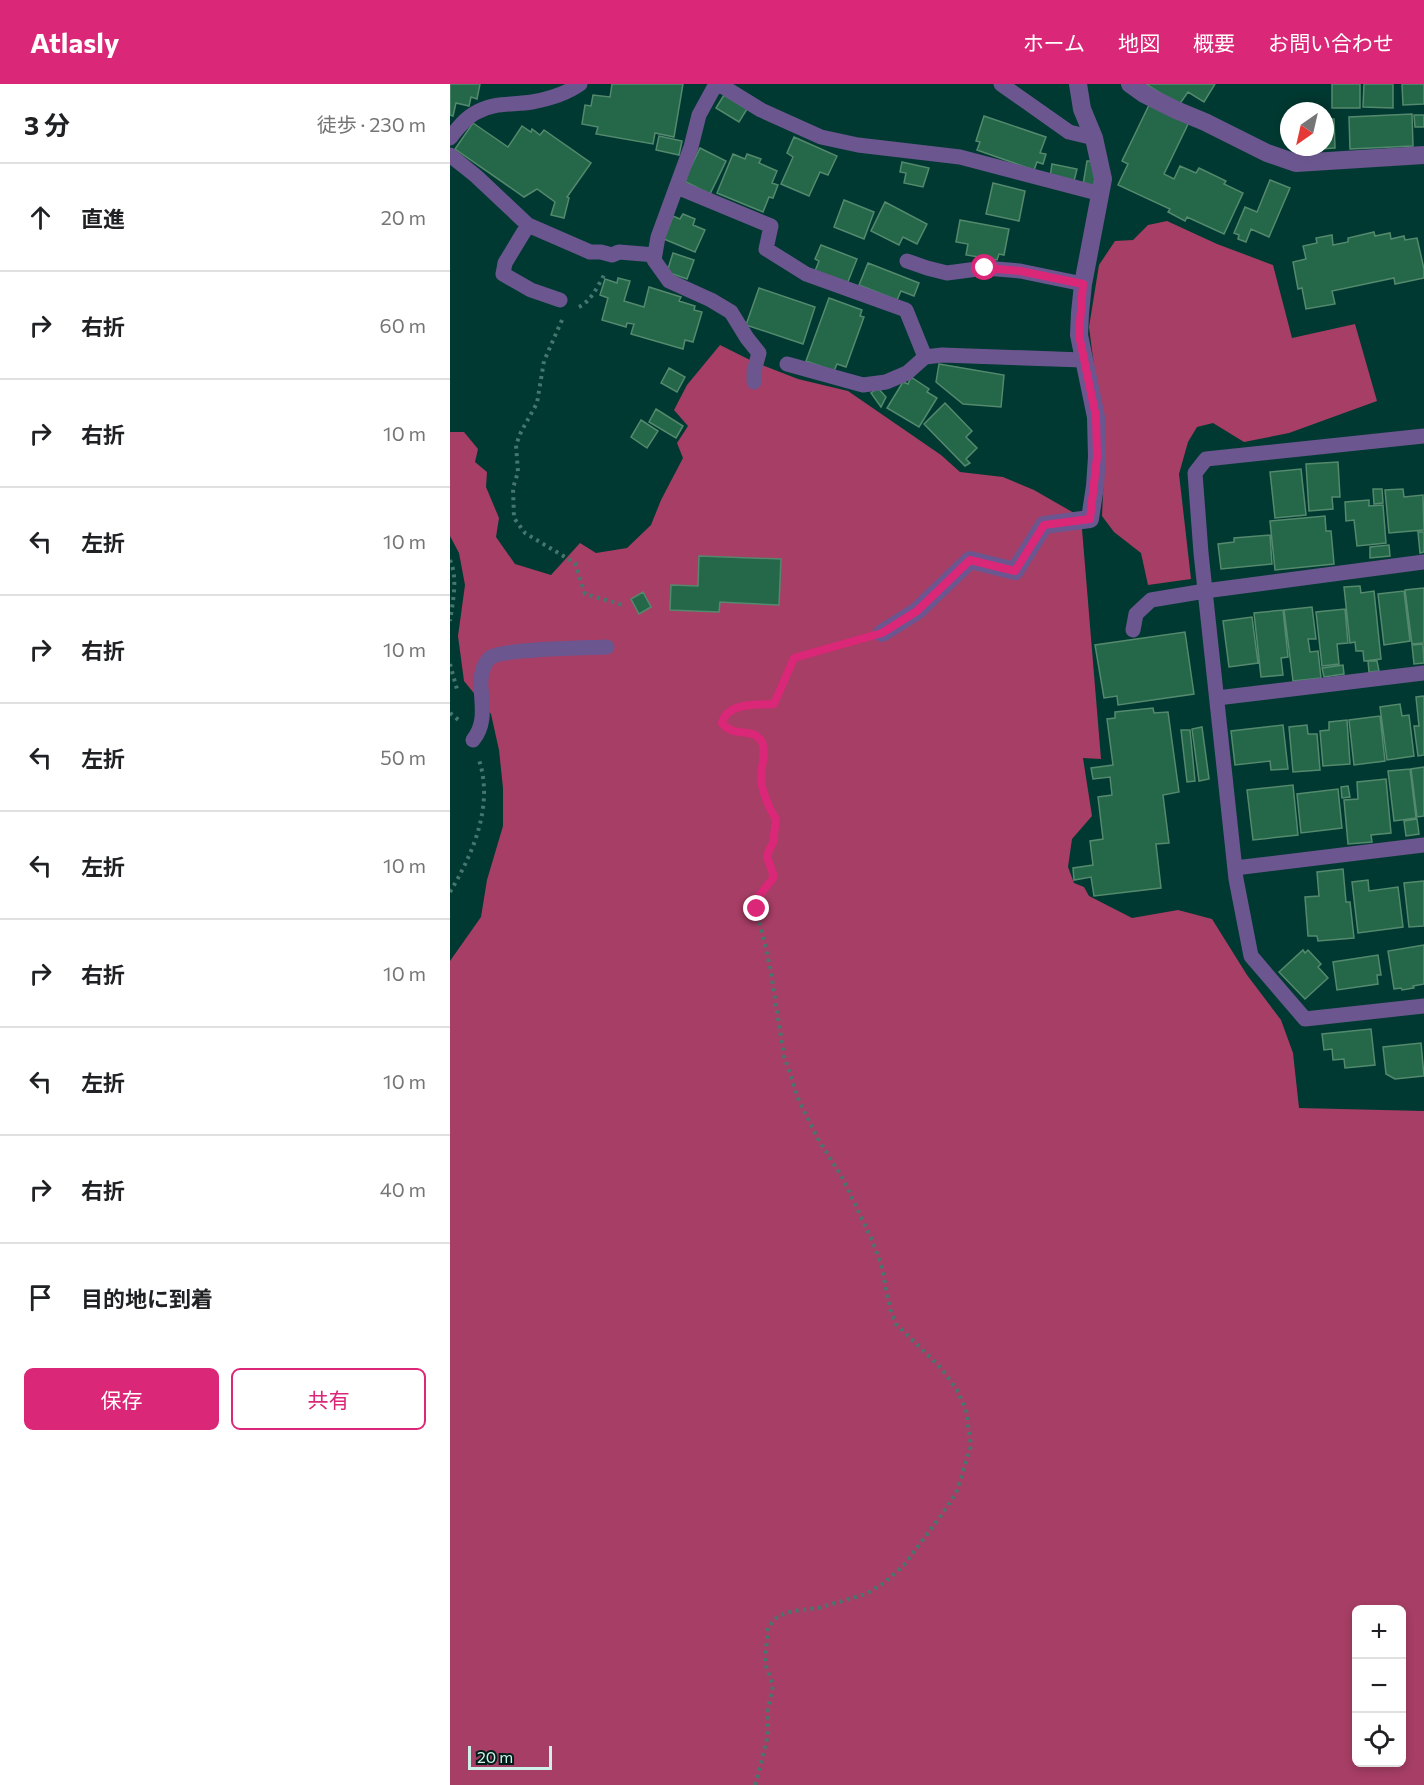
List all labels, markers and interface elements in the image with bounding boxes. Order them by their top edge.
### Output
text: Atlasly [30,25,119,59]
text: ホーム [1023,30,1085,55]
text: 地図 [1118,30,1160,55]
text: 概要 [1193,30,1235,55]
text: お問い合わせ [1268,30,1394,55]
north arrow [1280,102,1334,156]
text: 3 分 [24,109,70,140]
text: 徒歩 · 230 m [317,112,426,136]
icon: ahead [24,201,57,234]
text: 直進 [81,205,125,232]
text: 20 m [381,205,426,229]
route start [971,254,997,280]
icon: right [24,309,57,342]
text: 右折 [81,313,125,340]
text: 60 m [380,313,426,337]
icon: right [24,417,57,450]
text: 右折 [81,421,125,448]
text: 10 m [383,421,426,445]
icon: left [24,525,57,558]
text: 左折 [81,529,125,556]
text: 10 m [383,529,426,553]
icon: right [24,633,57,666]
text: 右折 [81,637,125,664]
text: 10 m [383,637,426,661]
icon: left [24,741,57,774]
text: 左折 [81,745,125,772]
text: 50 m [380,745,426,769]
icon: left [24,849,57,882]
text: 左折 [81,853,125,880]
text: 10 m [383,853,426,877]
route end [743,895,769,921]
icon: right [24,957,57,990]
text: 右折 [81,961,125,988]
text: 10 m [383,961,426,985]
icon: left [24,1065,57,1098]
text: 左折 [81,1069,125,1096]
text: 10 m [383,1069,426,1093]
icon: right [24,1173,57,1206]
text: 右折 [81,1177,125,1204]
text: 40 m [380,1177,426,1201]
icon: arrive [24,1281,57,1314]
text: 目的地に到着 [81,1285,213,1312]
button: 保存 [24,1368,219,1430]
button: 共有 [231,1368,426,1430]
map controls [1352,1605,1406,1767]
button: + [1352,1605,1406,1659]
button: − [1352,1659,1406,1713]
button: locate [1352,1713,1406,1767]
scale bar [468,1743,552,1770]
text: 20 m [477,1747,513,1766]

